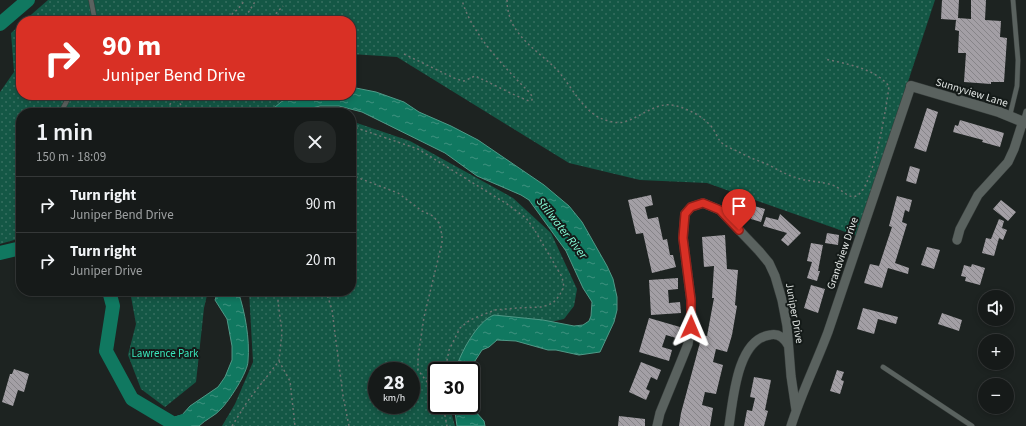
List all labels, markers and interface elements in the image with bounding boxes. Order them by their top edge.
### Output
text: 90 m [102,26,161,66]
icon: right [36,32,88,84]
text: Juniper Bend Drive [102,63,245,88]
street label: Sunnyview Lane [934,74,1010,111]
text: 1 min [36,115,93,150]
button: close [294,121,336,163]
text: 150 m · 18:09 [36,148,106,166]
text: Turn right [70,185,136,206]
pin [722,189,756,230]
icon: right [36,194,58,216]
text: 90 m [306,194,336,215]
water label: Stillwater River [532,194,592,264]
icon: arrive [728,195,750,217]
text: Juniper Bend Drive [70,206,174,224]
street label: Grandview Drive [823,215,862,291]
text: Turn right [70,241,136,262]
icon: right [36,250,58,272]
text: 20 m [306,250,336,271]
text: Juniper Drive [70,262,143,280]
street label: Juniper Drive [782,282,807,345]
map controls [978,290,1014,414]
button: sound [978,290,1014,326]
position arrow [670,306,712,348]
button: + [978,334,1014,370]
park label: Lawrence Park [132,346,199,361]
speed limit sign: 30 [428,362,480,414]
text: 28 [383,369,405,397]
button: − [978,378,1014,414]
text: km/h [383,391,405,405]

